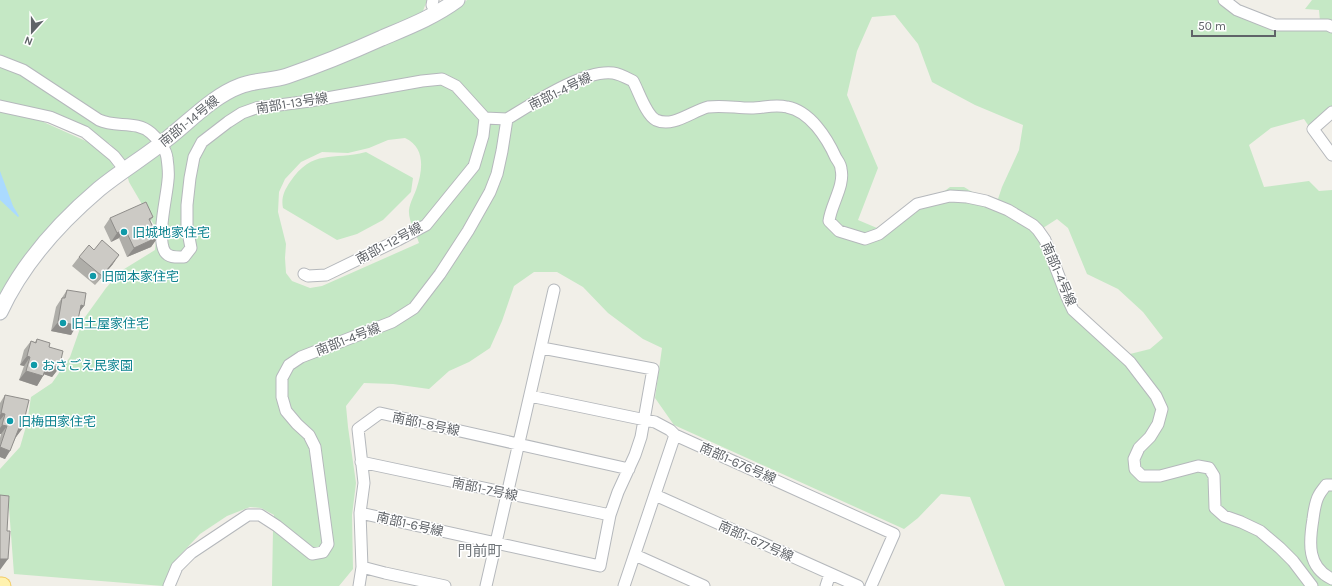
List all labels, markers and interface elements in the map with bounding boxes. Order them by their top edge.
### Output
north arrow [12,12,52,52]
scale bar [1192,12,1275,38]
text: 50 m [1198,19,1226,33]
text: N [23,33,35,48]
street label: 南部1-4号線 [526,69,594,113]
street label: 南部1-13号線 [255,90,329,116]
street label: 南部1-14号線 [156,92,222,150]
street label: 南部1-12号線 [353,219,425,267]
place label: 旧城地家住宅 [132,225,210,240]
marker: 旧城地家住宅 [119,227,129,237]
street label: 南部1-4号線 [1039,240,1079,308]
place label: 旧岡本家住宅 [101,269,179,284]
marker: 旧岡本家住宅 [88,271,98,281]
place label: 旧土屋家住宅 [71,316,149,331]
marker: 旧土屋家住宅 [58,318,68,328]
street label: 南部1-4号線 [314,320,382,358]
place label: おさごえ民家園 [42,358,133,373]
marker: おさごえ民家園 [29,360,39,370]
street label: 南部1-8号線 [391,410,461,438]
place label: 旧梅田家住宅 [18,414,96,429]
marker: 旧梅田家住宅 [5,416,15,426]
street label: 南部1-676号線 [698,440,778,486]
street label: 南部1-7号線 [451,475,519,503]
street label: 南部1-6号線 [375,509,445,539]
street label: 南部1-677号線 [716,518,796,564]
district label: 門前町 [457,542,503,560]

